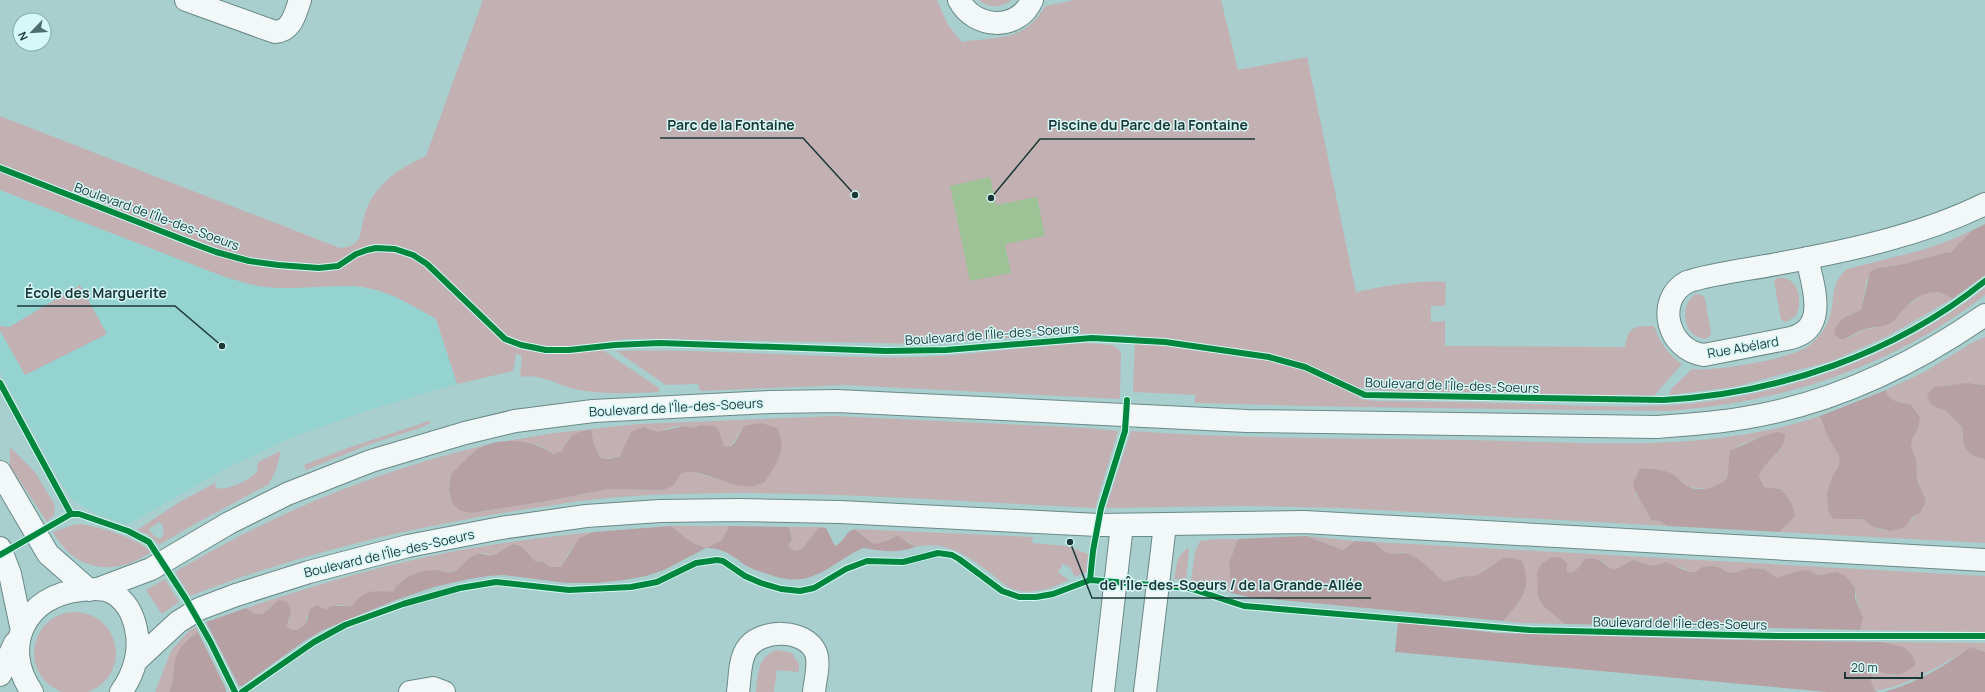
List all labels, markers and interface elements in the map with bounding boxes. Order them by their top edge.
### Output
north arrow [12,12,52,52]
text: N [14,30,31,43]
callout: Parc de la Fontaine [660,112,803,138]
callout: Piscine du Parc de la Fontaine [1040,113,1255,139]
text: Parc de la Fontaine [667,115,795,134]
text: Piscine du Parc de la Fontaine [1048,115,1248,134]
street label: Boulevard de l'Île-des-Soeurs [72,178,242,254]
callout: École des Marguerite [17,280,175,306]
text: École des Marguerite [25,283,167,302]
street label: Boulevard de l'Île-des-Soeurs [904,319,1080,349]
street label: Rue Abélard [1706,332,1780,362]
street label: Boulevard de l'Île-des-Soeurs [1365,373,1540,397]
street label: Boulevard de l'Île-des-Soeurs [588,393,764,421]
street label: Boulevard de l'Île-des-Soeurs [302,525,476,581]
callout: de l'Île-des-Soeurs / de la Grande-Allée [1092,572,1371,598]
text: de l'Île-des-Soeurs / de la Grande-Allée [1100,575,1362,594]
street label: Boulevard de l'Île-des-Soeurs [1593,612,1767,634]
scale bar [1845,654,1922,680]
text: 20 m [1851,659,1878,676]

